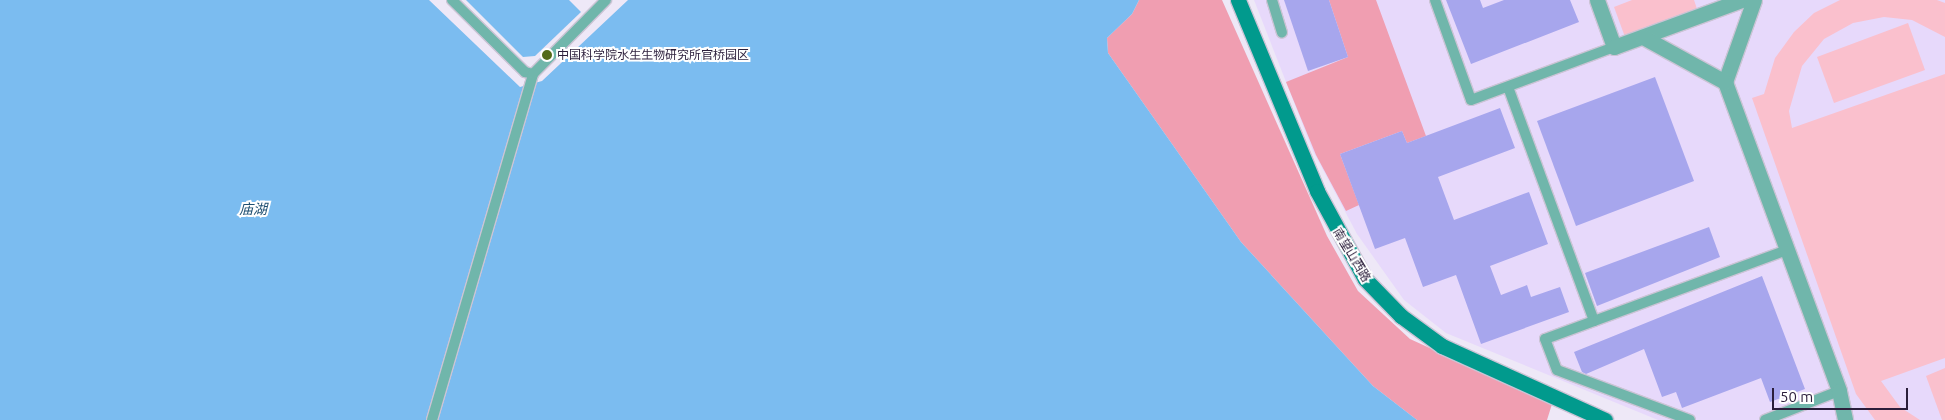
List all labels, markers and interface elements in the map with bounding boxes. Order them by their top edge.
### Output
place label: 中国科学院水生生物研究所官桥园区 [557,48,749,62]
marker: 中国科学院水生生物研究所官桥园区 [541,49,553,61]
water label: 庙湖 [239,201,267,217]
street label: 南望山西路 [1330,226,1374,284]
scale bar [1775,378,1911,410]
text: 50 m [1780,388,1813,405]

